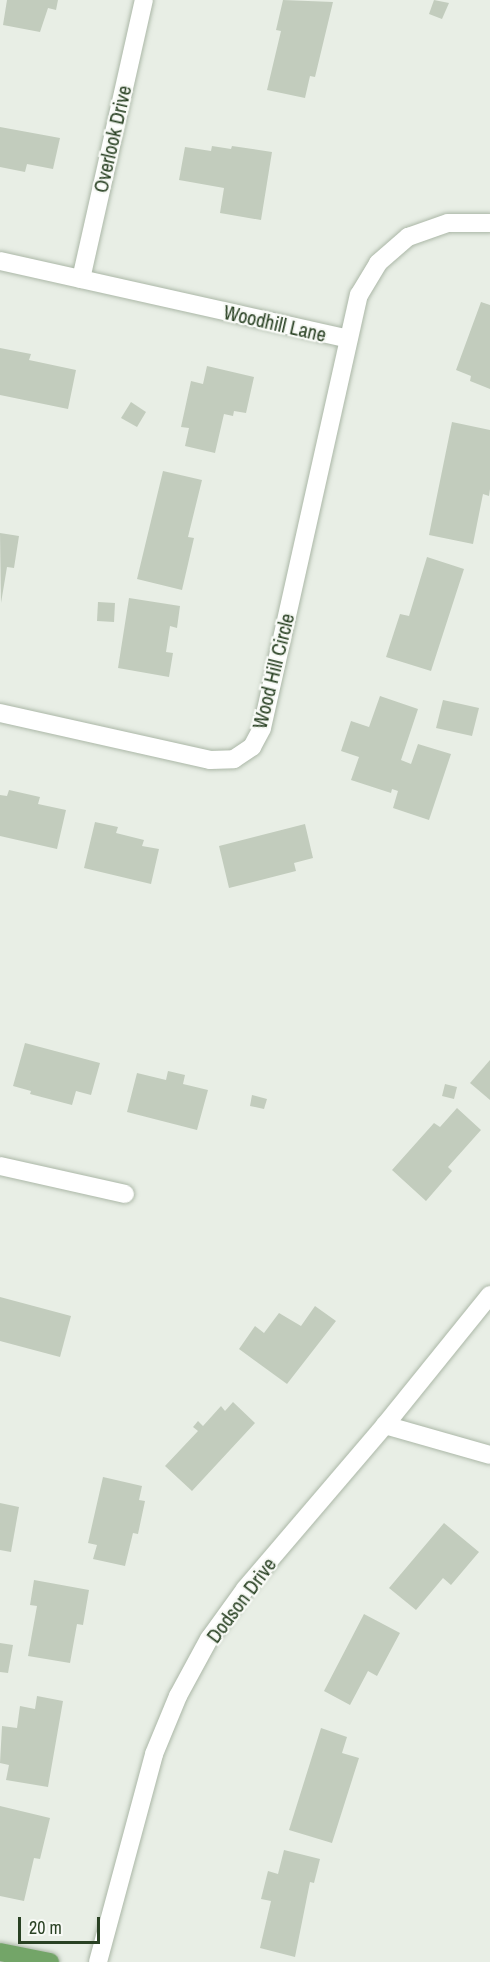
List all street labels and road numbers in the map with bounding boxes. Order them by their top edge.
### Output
street label: Overlook Drive [88,83,136,195]
street label: Woodhill Lane [221,300,329,346]
street label: Wood Hill Circle [247,611,299,731]
street label: Dodson Drive [201,1553,281,1647]

